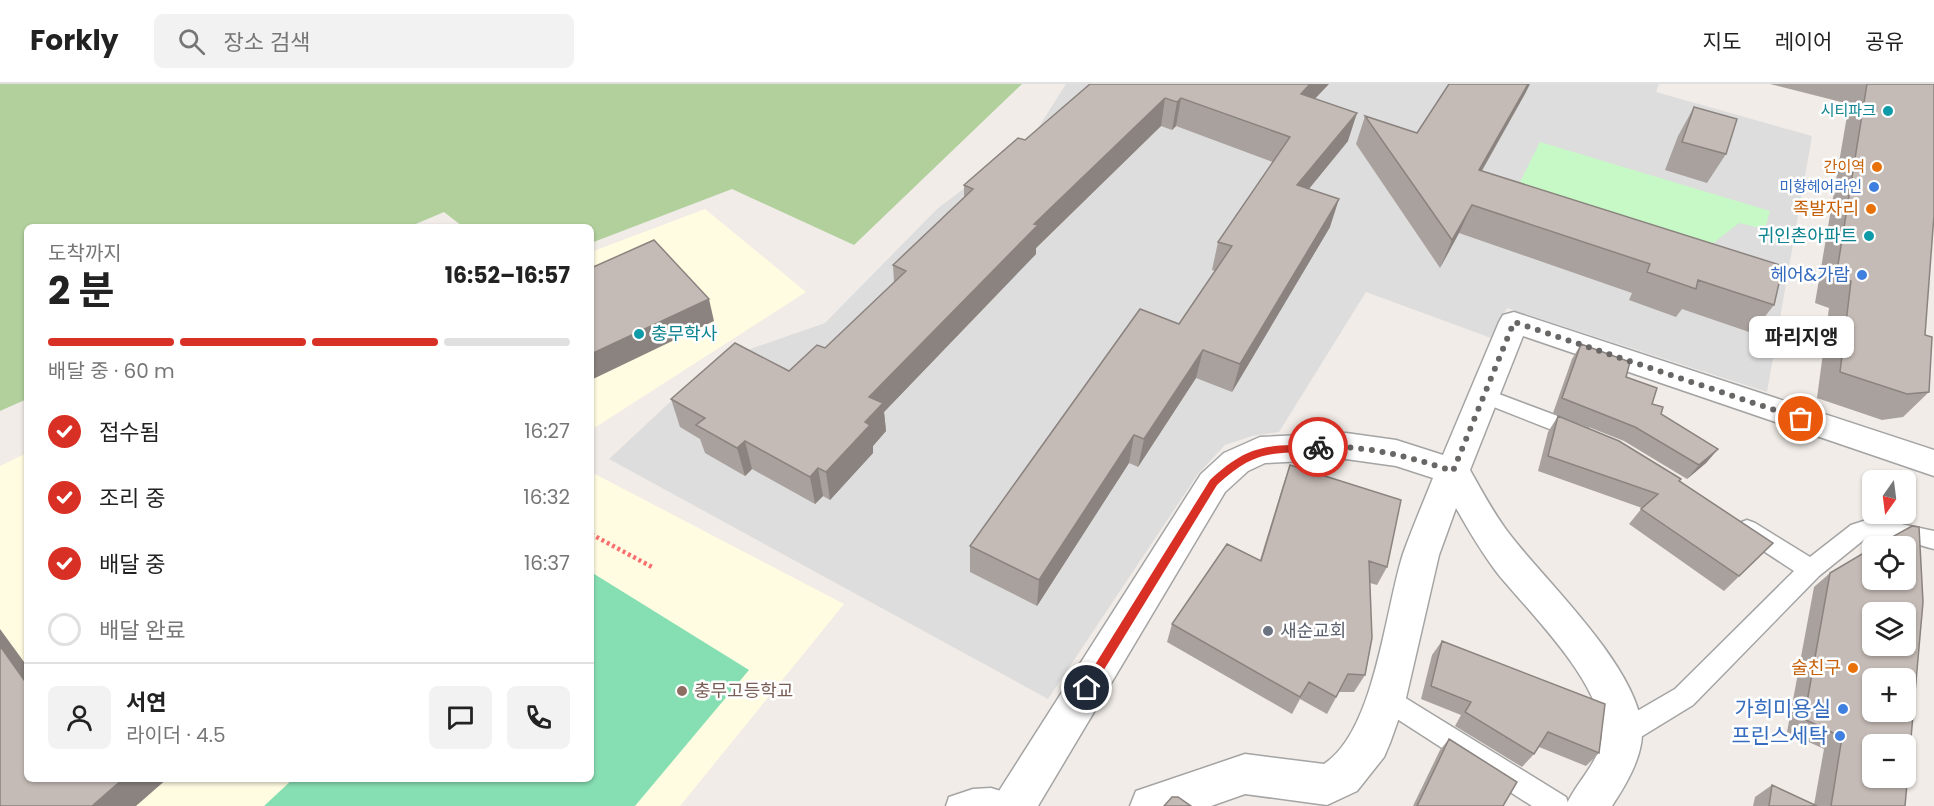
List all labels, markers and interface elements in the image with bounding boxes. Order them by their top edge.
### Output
search box [154,14,574,68]
text: Forkly [30,21,118,60]
icon: search [175,25,208,58]
text: 장소 검색 [223,27,310,58]
text: 지도 [1703,27,1741,56]
text: 레이어 [1774,27,1832,56]
text: 공유 [1865,27,1904,56]
place label: 시티파크 [1821,100,1876,121]
marker: 시티파크 [1881,104,1895,118]
place label: 간이역 [1824,156,1865,177]
marker: 간이역 [1870,160,1884,174]
place label: 미향헤어라인 [1779,176,1862,197]
marker: 미향헤어라인 [1867,180,1881,194]
place label: 족발자리 [1793,196,1859,221]
marker: 족발자리 [1864,202,1878,216]
place label: 귀인촌아파트 [1758,223,1857,248]
marker: 귀인촌아파트 [1862,229,1876,243]
text: 도착까지 [48,239,122,267]
text: 16:52–16:57 [445,260,570,291]
place label: 헤어&가람 [1770,262,1850,287]
text: 2 분 [48,263,114,318]
marker: 헤어&가람 [1855,268,1869,282]
callout: 파리지앵 [1748,317,1854,359]
place label: 충무학사 [651,321,718,346]
text: 파리지앵 [1765,323,1838,351]
marker: 충무학사 [632,327,646,341]
text: 배달 중 · 60 m [48,357,175,385]
pin [1775,393,1826,444]
icon: bag [1784,402,1817,435]
icon: check [48,415,81,448]
text: 접수됨 [99,417,160,448]
text: 16:27 [524,417,570,445]
courier [1288,417,1348,477]
icon: bike [1302,431,1335,464]
north arrow [1862,470,1916,524]
map controls [1862,470,1916,788]
icon: check [48,481,81,514]
text: 조리 중 [99,483,166,514]
text: 16:32 [523,483,570,511]
button: locate [1862,536,1916,590]
icon: check [48,547,81,580]
text: 배달 중 [99,549,166,580]
text: 16:37 [524,549,570,577]
button: layers [1862,602,1916,656]
text: 배달 완료 [99,615,186,646]
place label: 새순교회 [1280,618,1346,643]
marker: 새순교회 [1261,624,1275,638]
place label: 술친구 [1791,655,1841,680]
marker: 술친구 [1846,661,1860,675]
pin [1061,662,1112,713]
button: + [1862,668,1916,722]
icon: home [1070,671,1103,704]
place label: 충무고등학교 [694,678,793,703]
marker: 충무고등학교 [675,684,689,698]
button: person [48,686,111,749]
button: chat [429,686,492,749]
button: phone [507,686,570,749]
text: 서연 [126,687,166,718]
place label: 가희미용실 [1734,694,1831,723]
marker: 가희미용실 [1836,702,1850,716]
text: 라이더 · 4.5 [126,721,225,749]
place label: 프린스세탁 [1731,721,1828,750]
marker: 프린스세탁 [1833,729,1847,743]
button: − [1862,734,1916,788]

